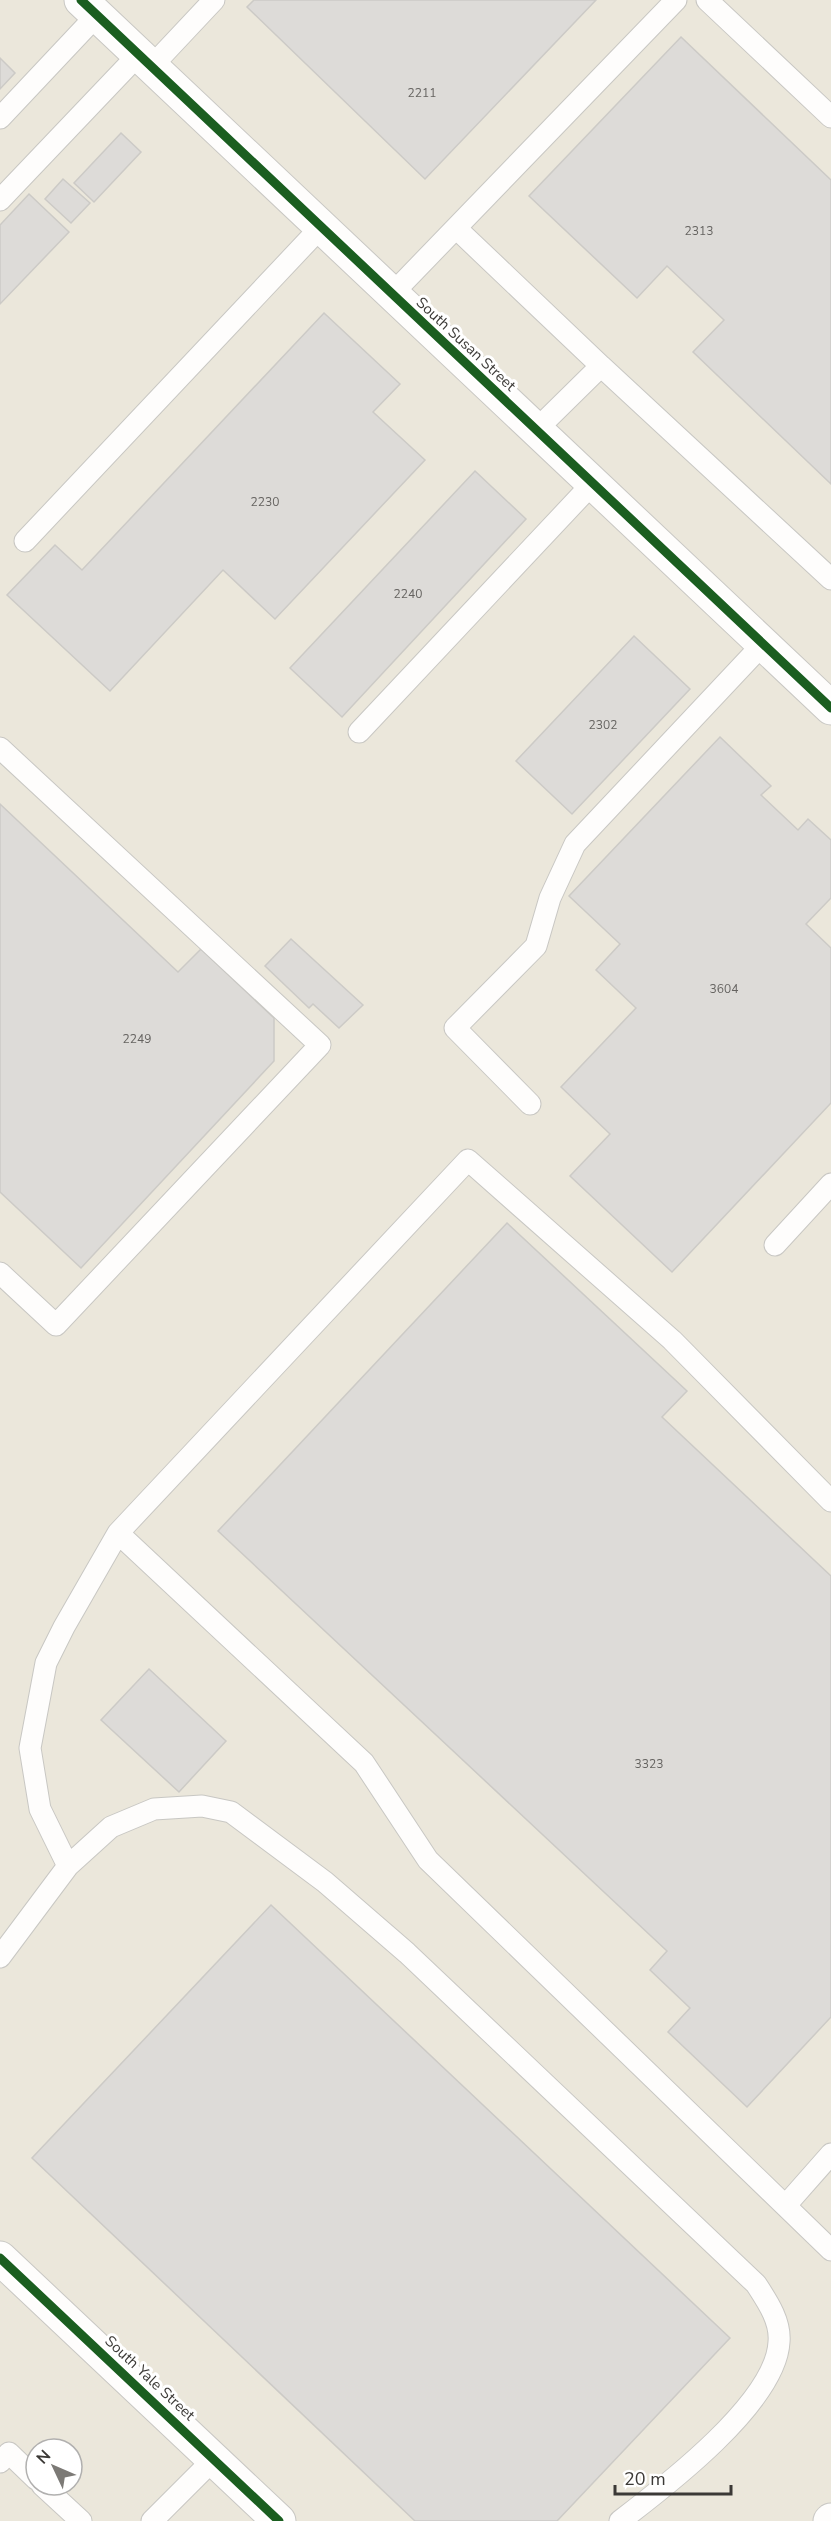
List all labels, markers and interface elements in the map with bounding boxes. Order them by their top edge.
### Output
house number: 2211 [408,85,436,101]
house number: 2313 [685,223,713,239]
street label: South Susan Street [412,292,521,396]
house number: 2230 [251,494,279,510]
house number: 2240 [394,586,422,602]
house number: 2302 [589,717,617,733]
house number: 3604 [710,981,738,997]
house number: 2249 [123,1031,151,1047]
house number: 3323 [635,1756,663,1772]
street label: South Yale Street [101,2331,200,2426]
north arrow [24,2437,84,2497]
text: N [32,2445,56,2469]
scale bar [615,2458,730,2496]
text: 20 m [624,2467,666,2491]

